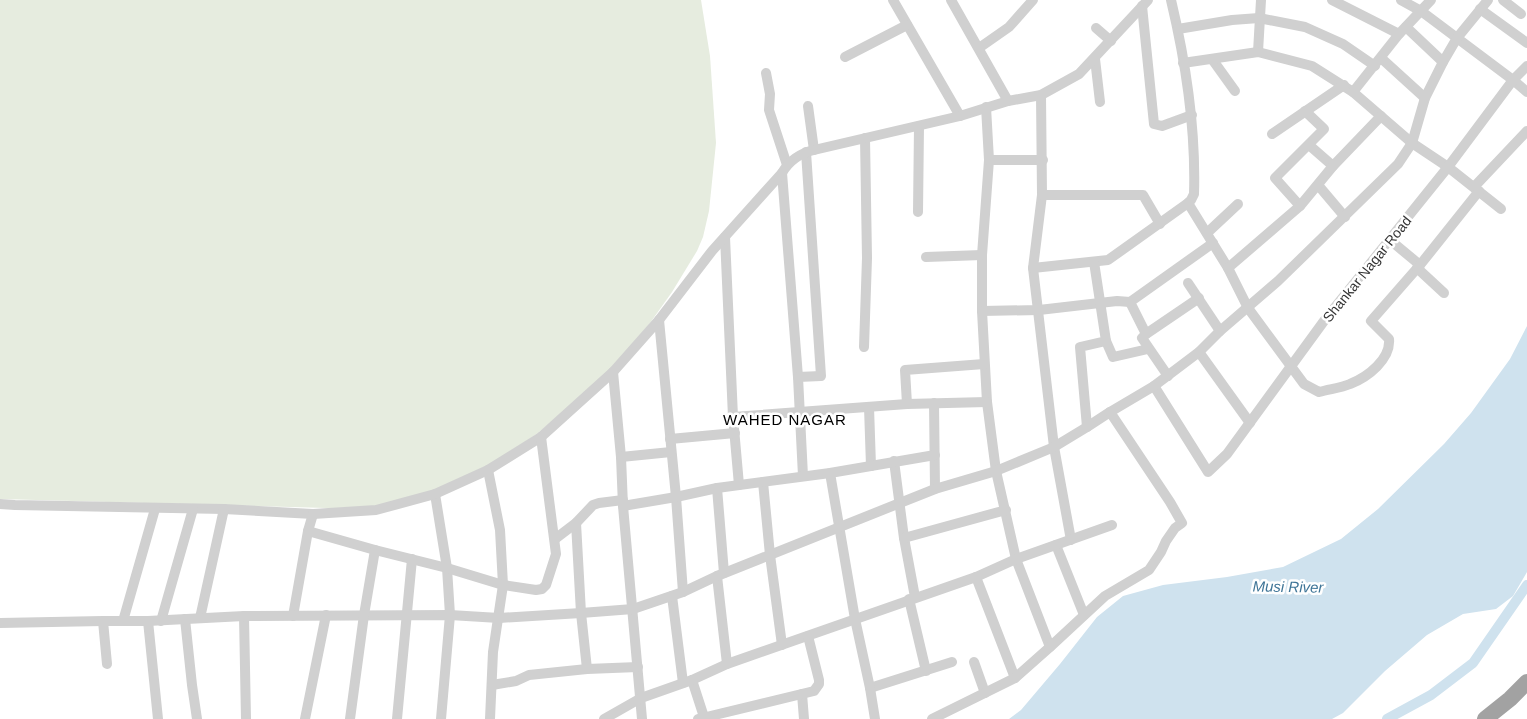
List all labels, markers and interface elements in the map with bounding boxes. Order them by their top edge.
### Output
street label: Shankar Nagar Road [1319,213,1415,325]
district label: WAHED NAGAR [723,411,847,428]
water label: Musi River [1252,577,1325,596]

